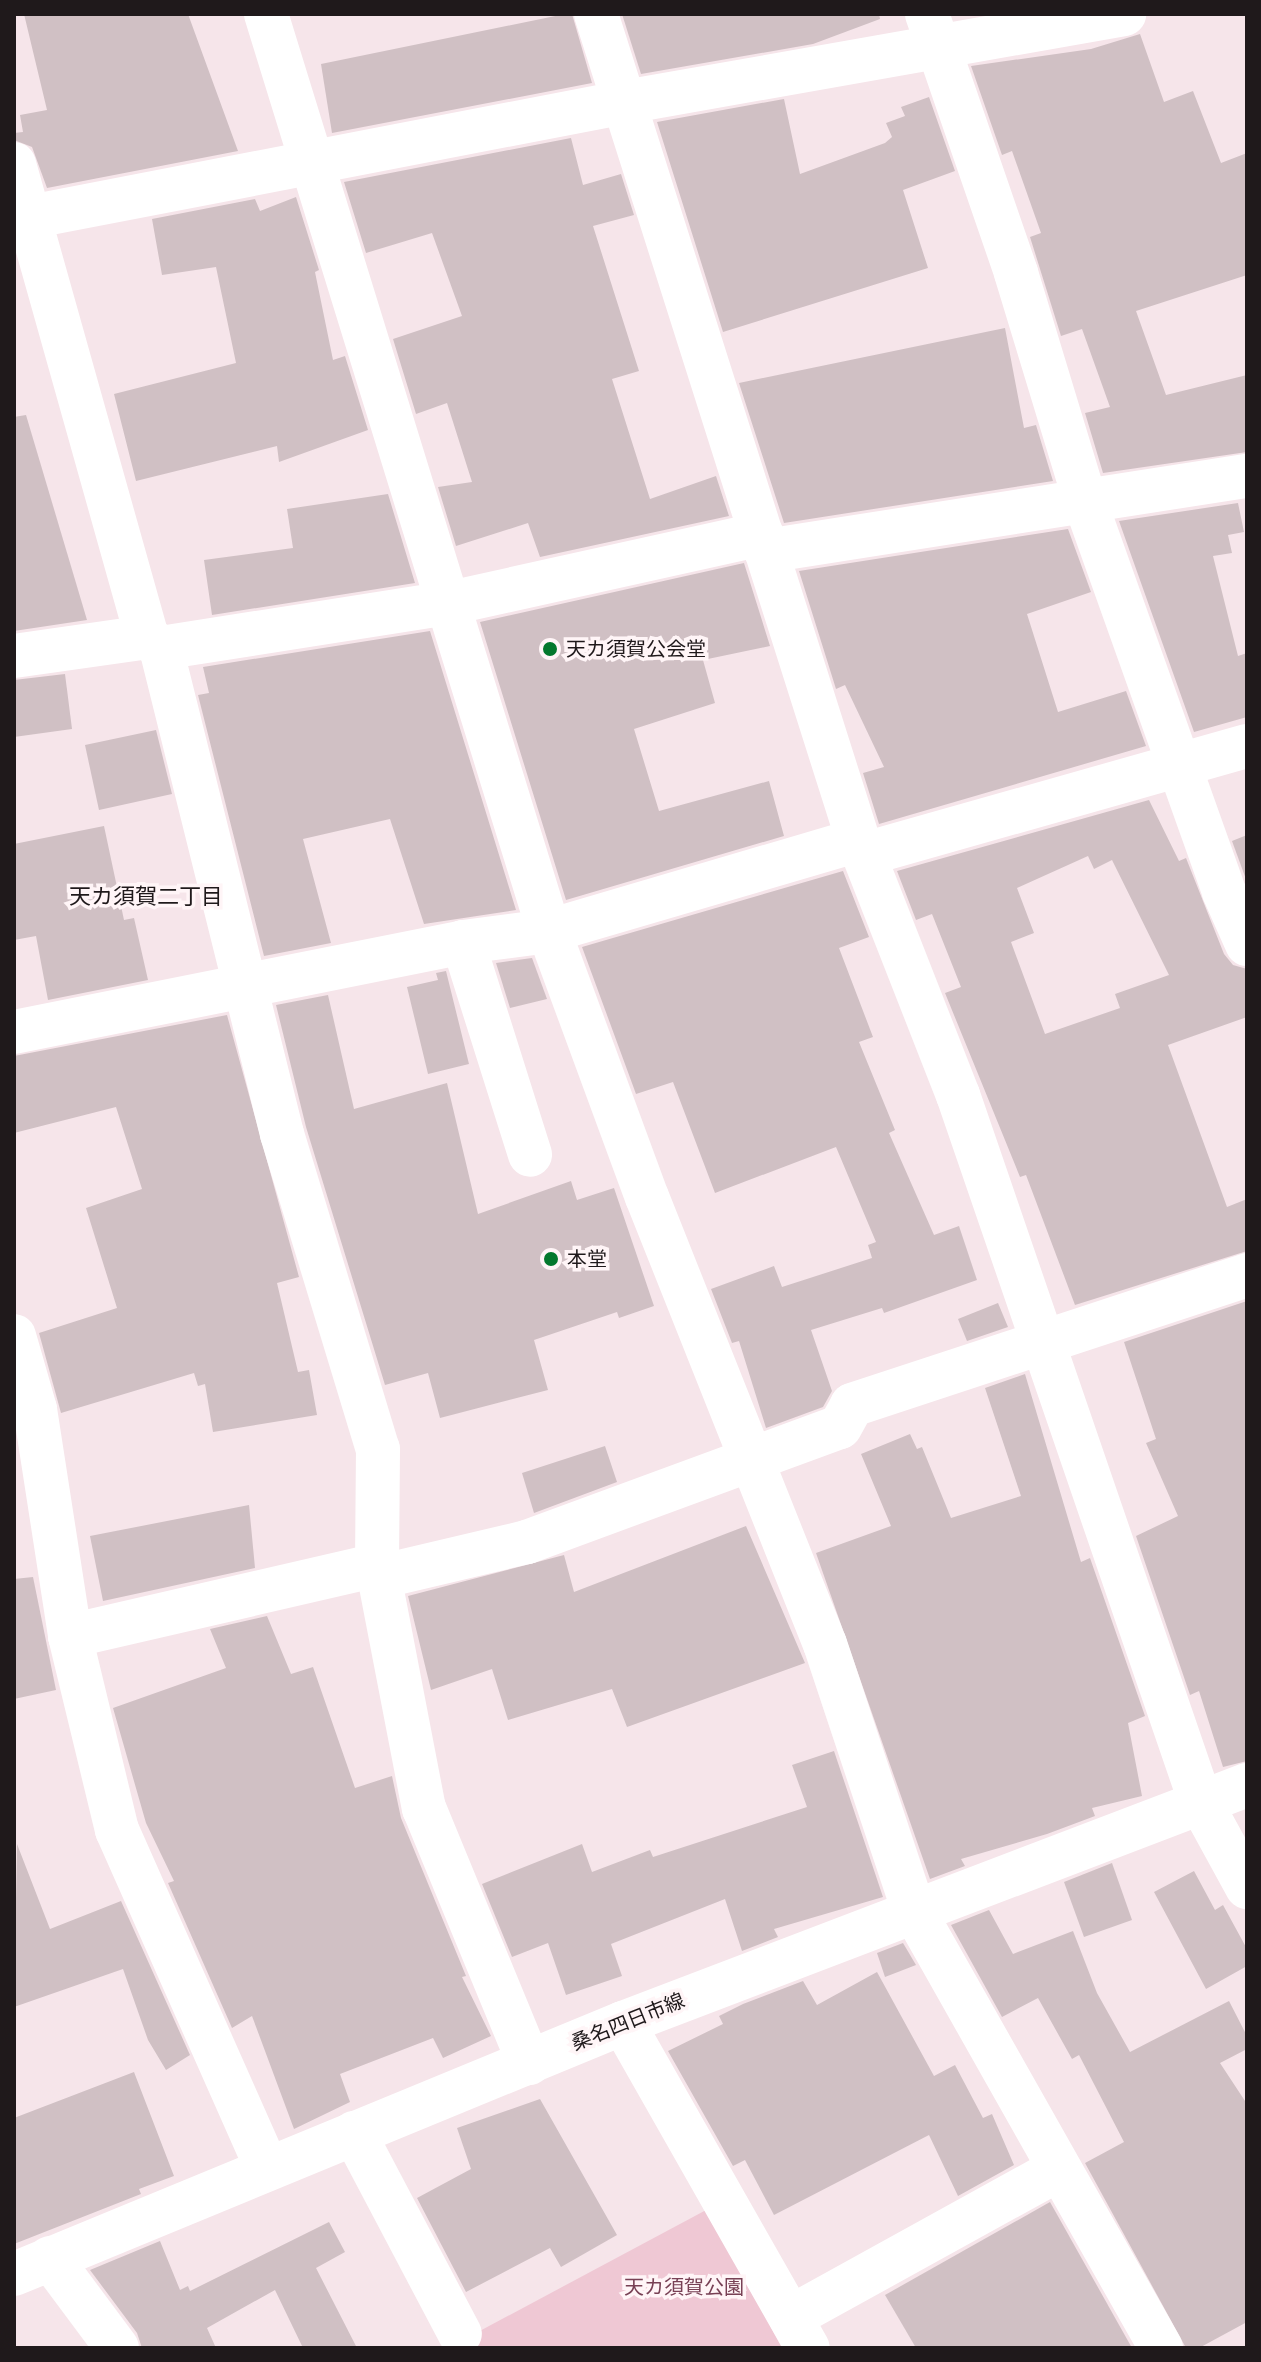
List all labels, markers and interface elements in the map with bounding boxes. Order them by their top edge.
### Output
place label: 天カ須賀公会堂 [566,637,706,661]
marker: 天カ須賀公会堂 [541,640,559,658]
district label: 天カ須賀二丁目 [69,884,223,910]
place label: 本堂 [567,1247,607,1271]
marker: 本堂 [542,1250,560,1268]
street label: 桑名四日市線 [568,1988,688,2056]
park label: 天カ須賀公園 [624,2275,744,2299]

